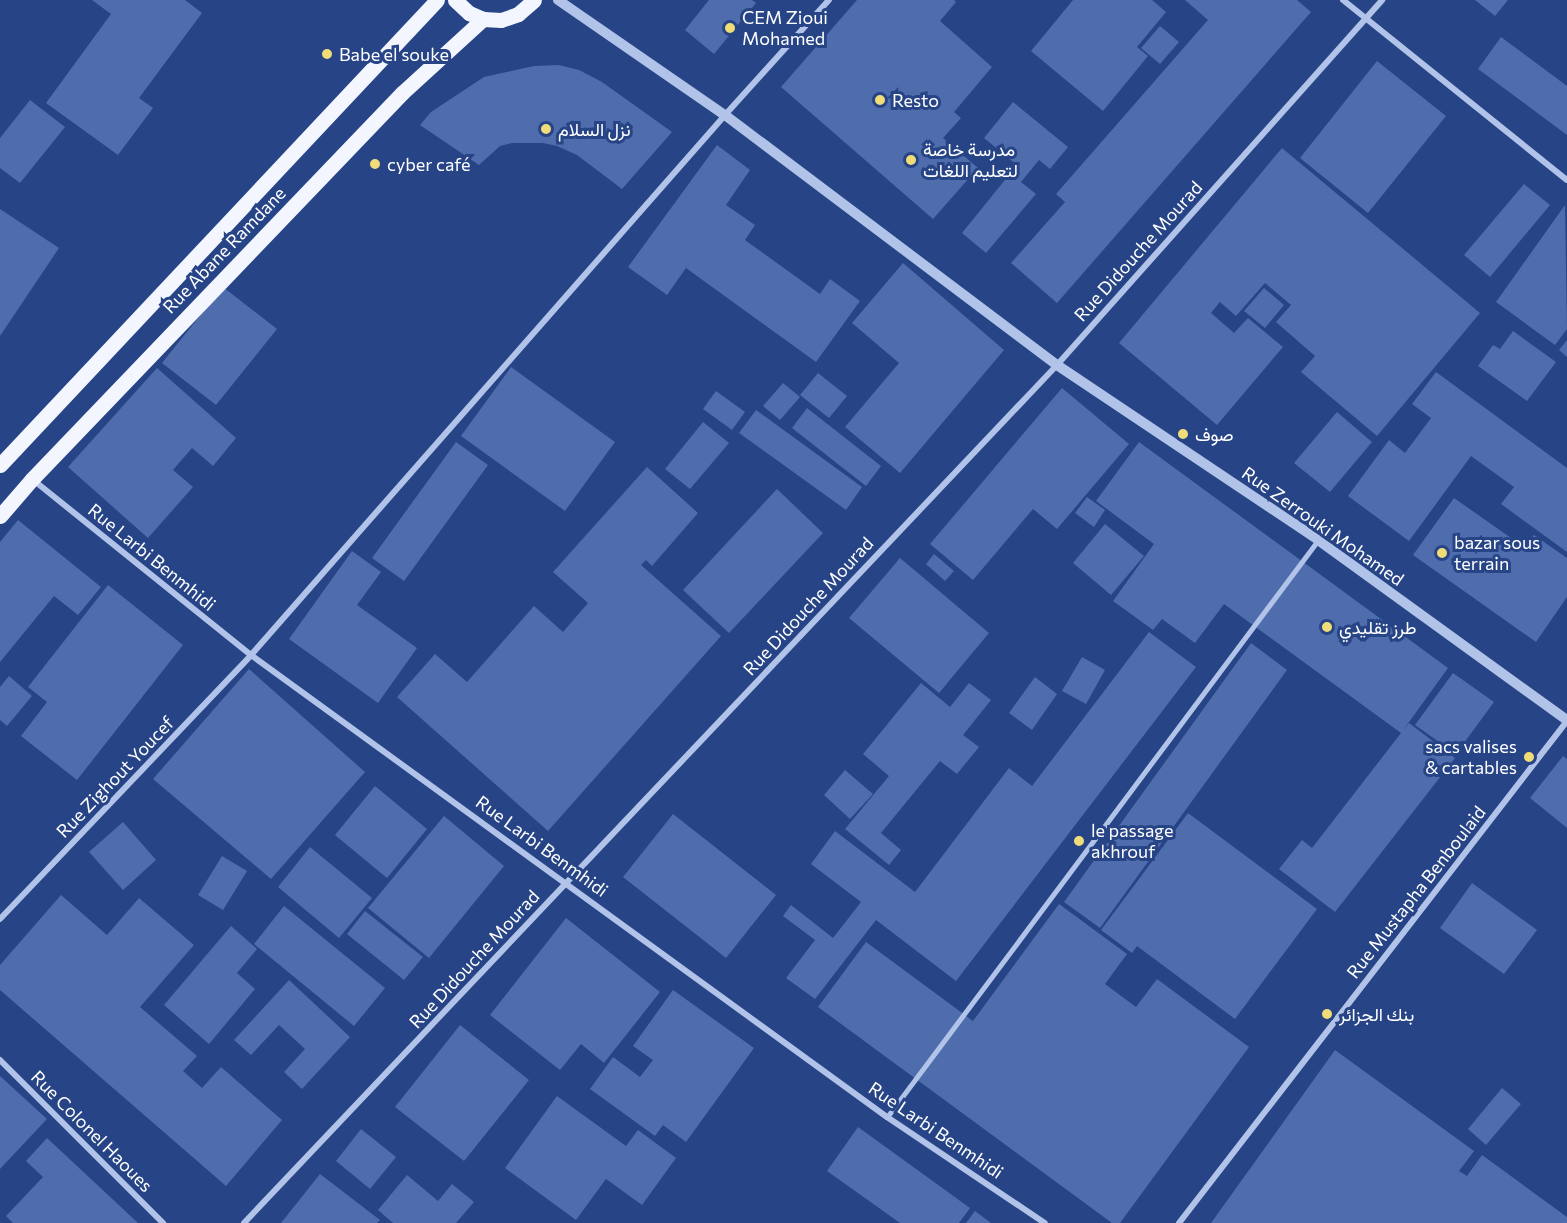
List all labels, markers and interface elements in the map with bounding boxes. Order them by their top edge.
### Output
place label: CEM Zioui Mohamed [742,7,828,50]
marker: CEM Zioui Mohamed [723,21,737,35]
place label: Babe el souke [339,43,449,65]
marker: Babe el souke [320,47,334,61]
place label: Resto [892,89,939,111]
marker: Resto [873,93,887,107]
place label: نزل السلام [558,118,631,140]
marker: نزل السلام [539,122,553,136]
place label: مدرسة خاصة لتعليم اللغات [923,139,1018,182]
place label: cyber café [387,153,470,175]
marker: مدرسة خاصة لتعليم اللغات [904,153,918,167]
marker: cyber café [368,157,382,171]
street label: Rue Didouche Mourad [1069,177,1207,325]
street label: Rue Abane Ramdane [158,182,290,318]
place label: صوف [1195,423,1234,445]
marker: صوف [1176,427,1190,441]
street label: Rue Zerrouki Mohamed [1238,462,1408,590]
street label: Rue Larbi Benmhidi [84,499,220,615]
street label: Rue Didouche Mourad [738,532,878,680]
place label: bazar sous terrain [1454,532,1540,574]
marker: bazar sous terrain [1435,546,1449,560]
place label: طرز تقليدي [1339,616,1416,638]
marker: طرز تقليدي [1320,620,1334,634]
street label: Rue Zighout Youcef [52,712,178,842]
place label: sacs valises & cartables [1425,736,1517,778]
marker: sacs valises & cartables [1522,750,1536,764]
street label: Rue Larbi Benmhidi [472,791,612,901]
street label: Rue Mustapha Benboulaid [1342,801,1490,983]
place label: le passage akhrouf [1091,820,1173,862]
marker: le passage akhrouf [1072,834,1086,848]
street label: Rue Didouche Mourad [404,885,544,1033]
place label: بنك الجزائر [1339,1003,1414,1025]
marker: بنك الجزائر [1320,1007,1334,1021]
street label: Rue Colonel Haoues [27,1066,157,1196]
street label: Rue Larbi Benmhidi [865,1077,1007,1183]

